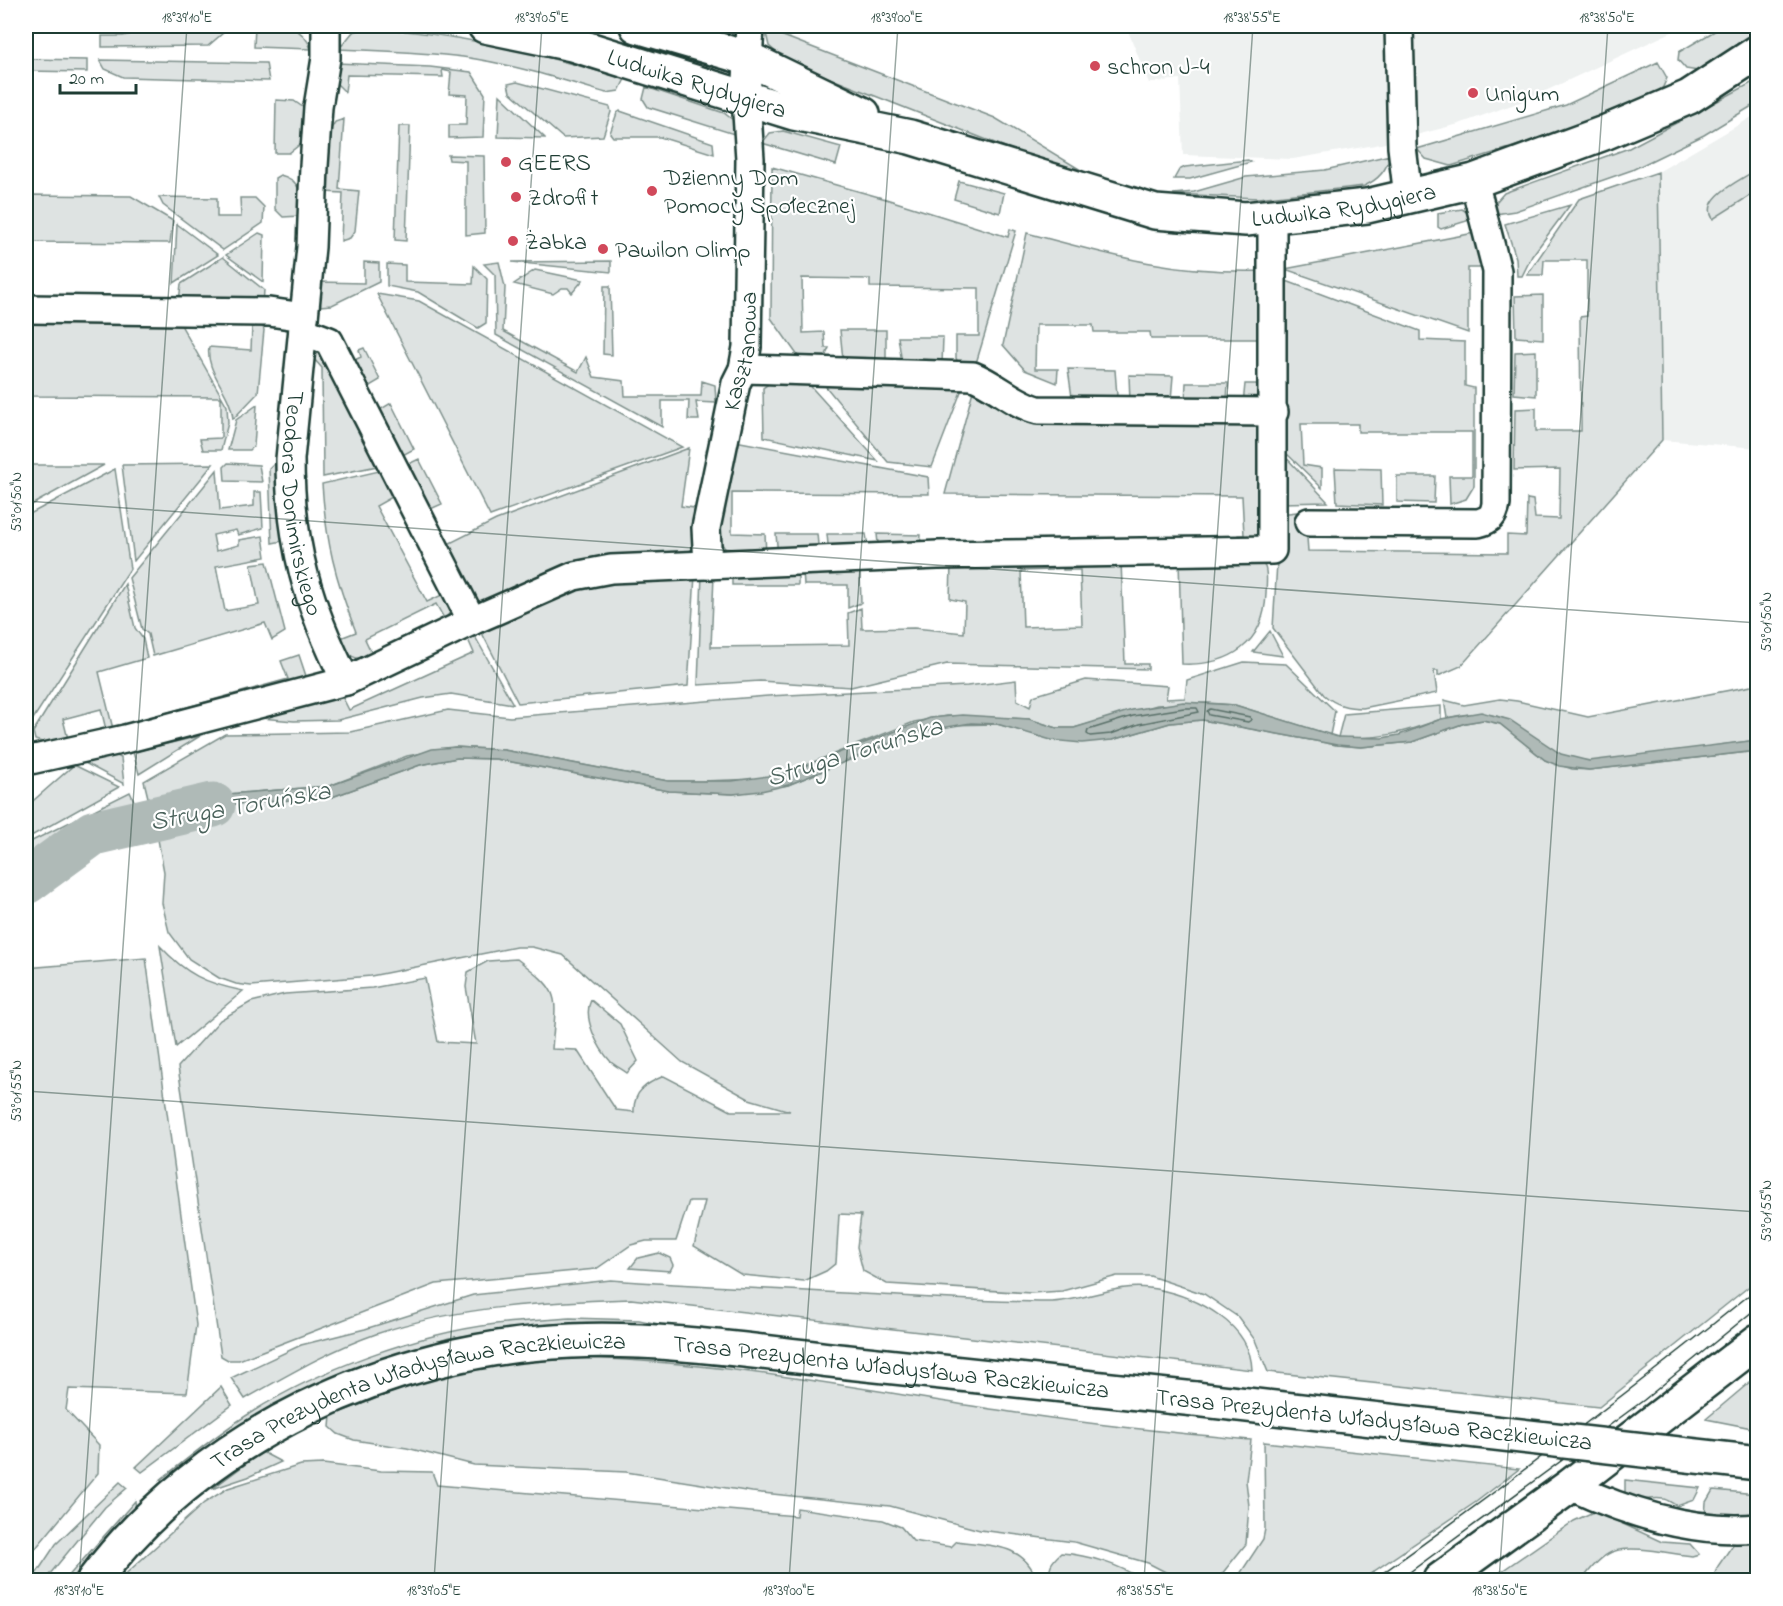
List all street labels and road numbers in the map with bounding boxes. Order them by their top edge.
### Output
street label: Ludwika Rydygiera [602,41,791,130]
street label: Ludwika Rydygiera [1250,175,1440,238]
street label: Kasztanowa [716,291,768,414]
street label: Teodora Donimirskiego [270,389,331,621]
street label: Trasa Prezydenta Władysława Raczkiewicza [204,1325,626,1480]
street label: Trasa Prezydenta Władysława Raczkiewicza [671,1328,1111,1410]
street label: Trasa Prezydenta Władysława Raczkiewicza [1154,1381,1594,1463]

